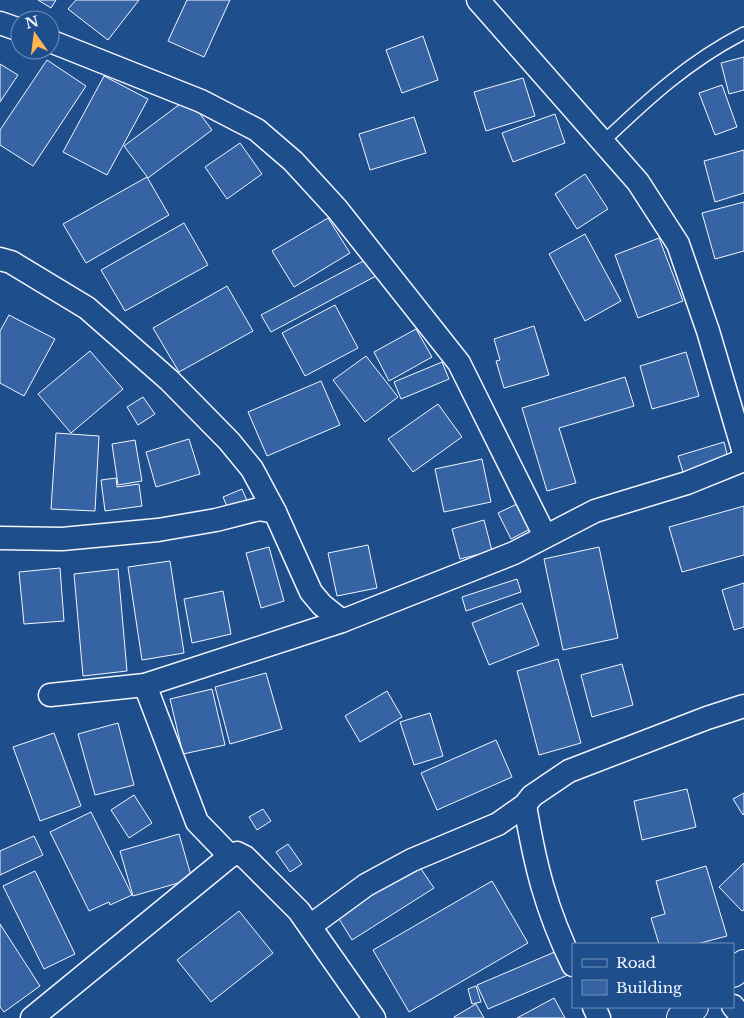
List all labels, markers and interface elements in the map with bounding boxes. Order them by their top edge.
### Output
north arrow [10,10,60,60]
text: N [23,12,40,33]
legend [572,943,734,1008]
text: Road [616,953,656,972]
text: Building [616,978,683,997]

